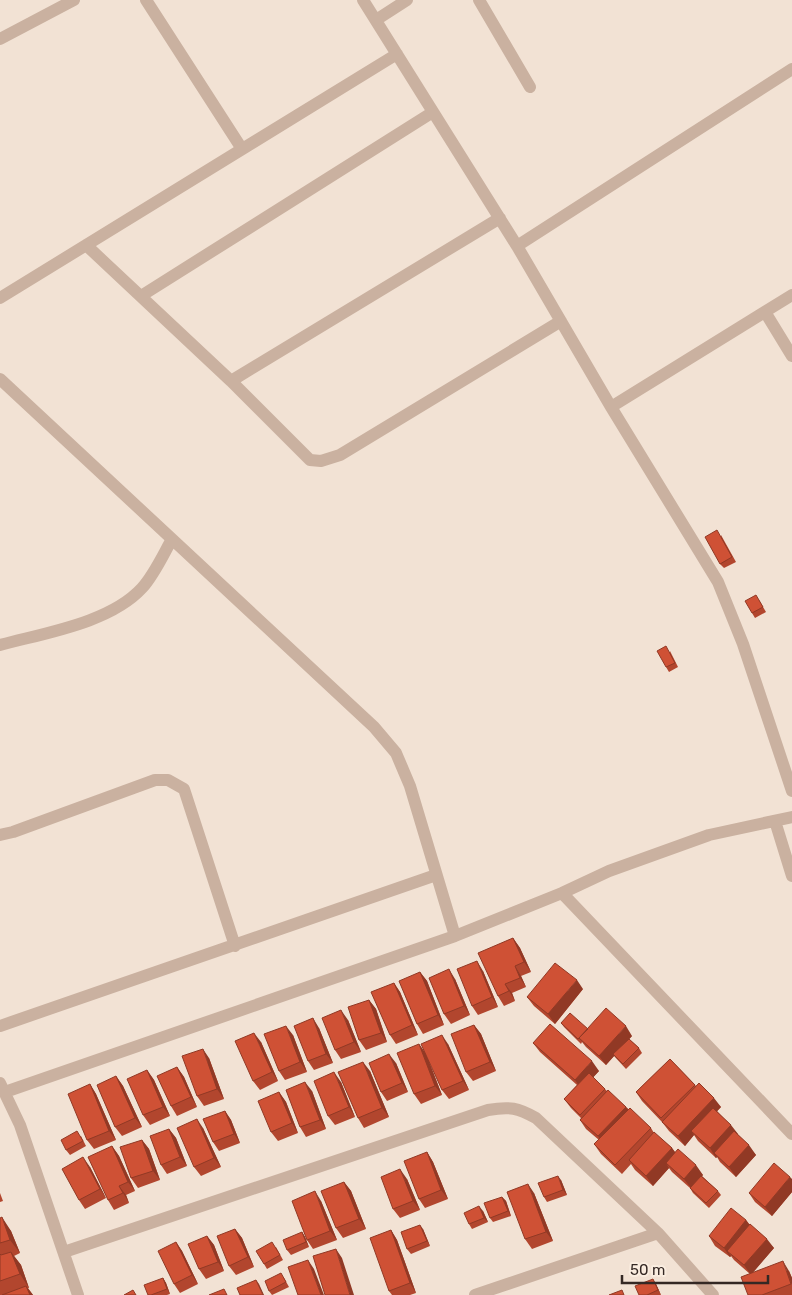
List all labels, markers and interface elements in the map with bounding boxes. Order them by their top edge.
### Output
scale bar [622,1252,768,1284]
text: 50 m [630,1261,665,1279]

